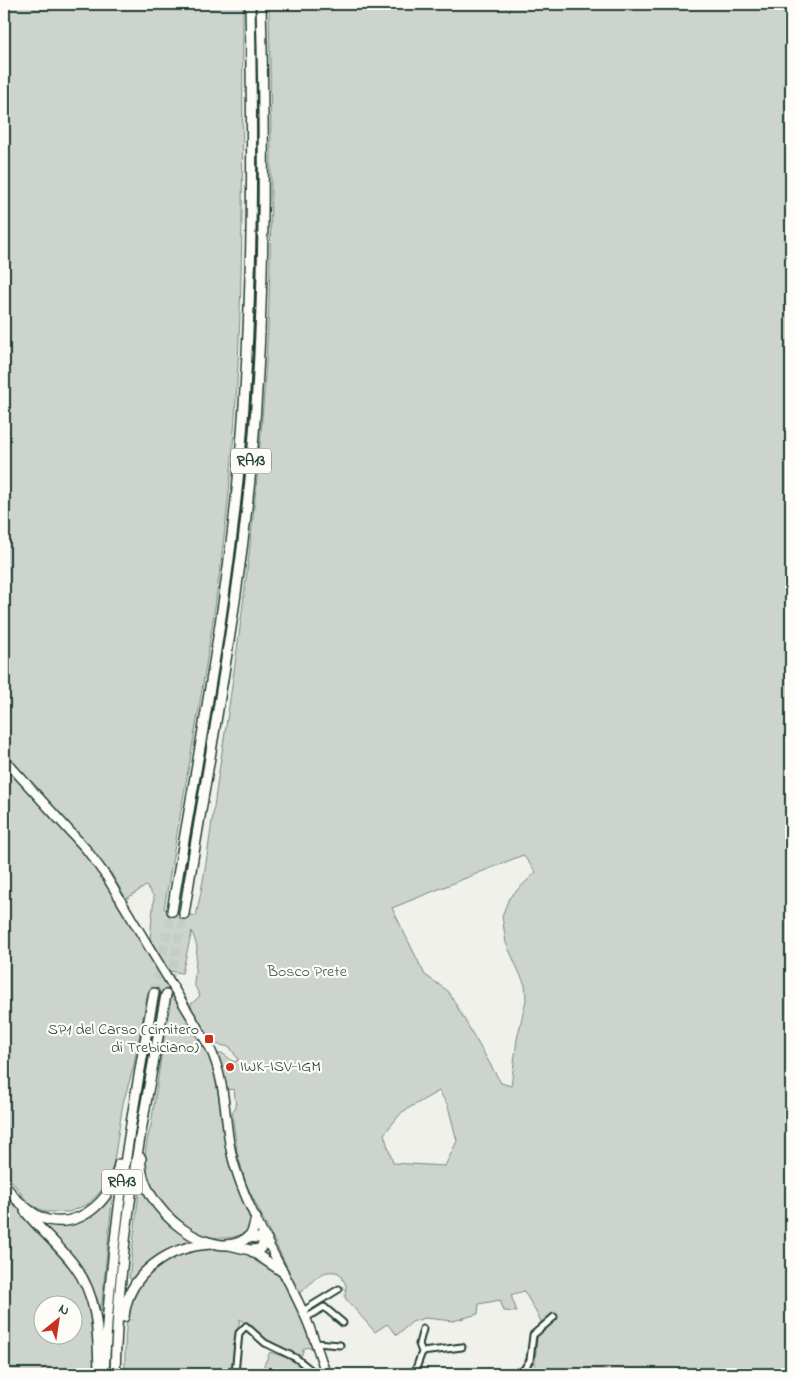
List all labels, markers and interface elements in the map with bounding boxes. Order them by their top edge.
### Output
road number: RA13 [231,448,271,474]
park label: Bosco Prete [266,960,348,984]
place label: SP1 del Carso (cimitero di Trebiciano) [48,1018,199,1060]
marker: SP1 del Carso (cimitero di Trebiciano) [203,1033,215,1045]
place label: IWK-ISV-IGM [240,1055,321,1079]
marker: IWK-ISV-IGM [224,1061,236,1073]
road number: RA13 [102,1170,142,1194]
north arrow [32,1296,82,1346]
text: N [54,1299,73,1321]

